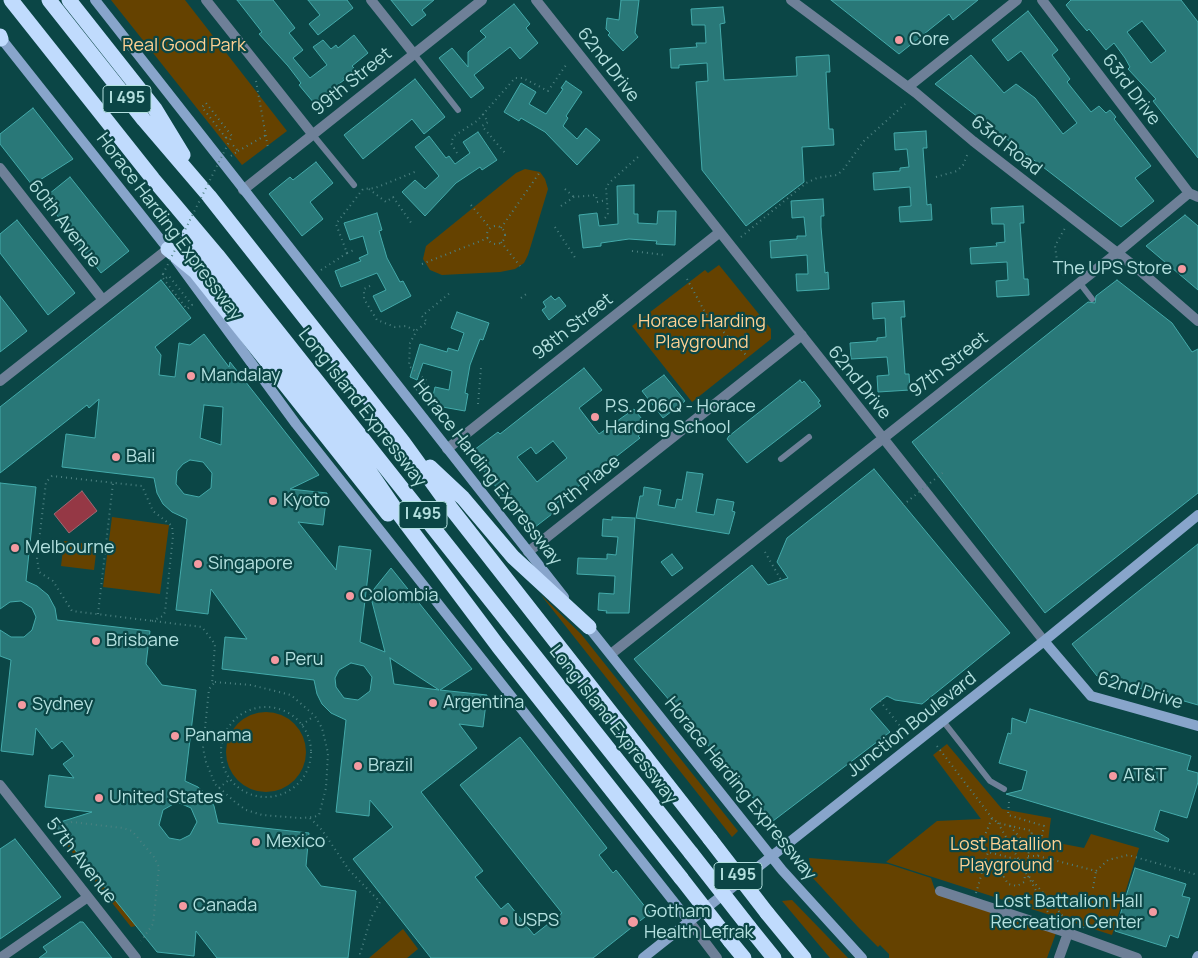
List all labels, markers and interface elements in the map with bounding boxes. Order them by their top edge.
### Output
street label: 62nd Drive [572,24,644,106]
place label: Core [909,29,949,51]
marker: Core [893,34,905,46]
park label: Real Good Park [122,35,246,57]
street label: 99th Street [308,43,396,121]
street label: 63rd Drive [1097,50,1165,130]
road number: I 495 [103,86,151,112]
street label: 63rd Road [966,112,1046,180]
street label: Horace Harding Expressway [91,129,247,325]
street label: 60th Avenue [23,176,105,272]
place label: The UPS Store [1053,258,1172,280]
marker: The UPS Store [1176,263,1188,275]
street label: 98th Street [529,289,617,365]
park label: Horace Harding Playground [638,311,766,354]
street label: Long Island Expressway [293,324,431,492]
street label: 97th Street [905,327,993,403]
street label: 62nd Drive [823,342,895,424]
place label: Mandalay [201,365,281,387]
marker: Mandalay [185,370,197,382]
street label: Horace Harding Expressway [408,376,566,570]
place label: P.S. 206Q - Horace Harding School [605,396,756,438]
marker: P.S. 206Q - Horace Harding School [589,411,601,423]
place label: Bali [126,446,155,468]
marker: Bali [110,451,122,463]
street label: 97th Place [543,451,625,521]
place label: Kyoto [283,490,330,512]
marker: Kyoto [267,495,279,507]
road number: I 495 [399,502,447,528]
place label: Melbourne [25,537,114,559]
marker: Melbourne [9,542,21,554]
place label: Singapore [208,553,293,575]
marker: Singapore [192,558,204,570]
place label: Colombia [360,585,438,607]
marker: Colombia [344,590,356,602]
place label: Brisbane [106,630,179,652]
marker: Brisbane [90,635,102,647]
street label: Long Island Expressway [544,641,682,809]
place label: Peru [285,649,324,671]
marker: Peru [269,654,281,666]
street label: Junction Boulevard [843,668,981,782]
street label: 62nd Drive [1095,668,1185,714]
place label: Argentina [443,692,524,714]
street label: Horace Harding Expressway [659,693,821,885]
place label: Sydney [32,694,93,716]
marker: Argentina [427,697,439,709]
marker: Sydney [16,699,28,711]
place label: Panama [185,725,251,747]
marker: Panama [169,730,181,742]
place label: Brazil [368,755,413,777]
marker: Brazil [352,760,364,772]
place label: AT&T [1123,765,1167,787]
marker: AT&T [1107,770,1119,782]
place label: United States [109,787,223,809]
marker: United States [93,792,105,804]
street label: 57th Avenue [41,814,121,908]
place label: Mexico [266,831,325,853]
park label: Lost Batallion Playground [950,834,1062,876]
marker: Mexico [250,836,262,848]
road number: I 495 [714,862,762,889]
place label: Lost Battalion Hall Recreation Center [990,891,1143,934]
place label: Canada [193,895,257,917]
marker: Canada [177,900,189,912]
place label: Gotham Health Lefrak [644,901,754,944]
marker: Lost Battalion Hall Recreation Center [1147,906,1159,918]
place label: USPS [514,910,559,932]
marker: USPS [498,915,510,927]
marker: Gotham Health Lefrak [626,915,640,929]

